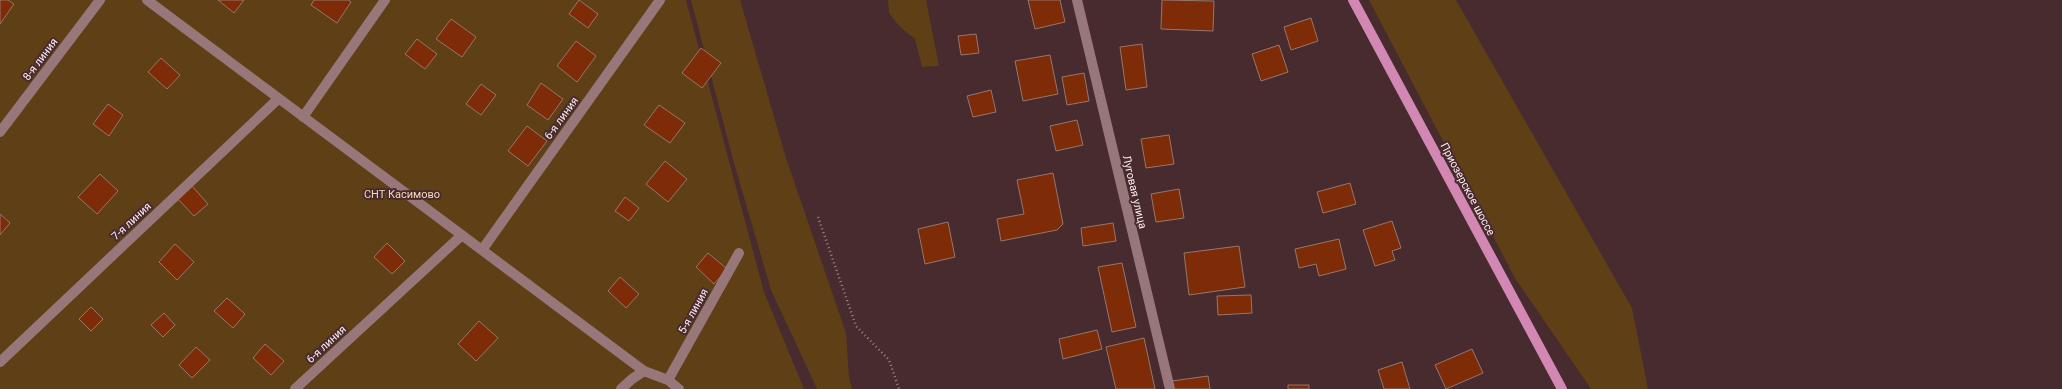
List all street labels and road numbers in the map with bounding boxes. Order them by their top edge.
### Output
street label: 8-я линия [20,36,60,83]
street label: 6-я линия [542,94,581,142]
street label: Приозерское шоссе [1438,141,1498,238]
street label: Луговая улица [1120,154,1149,230]
street label: 7-я линия [109,200,154,243]
street label: 5-я линия [676,286,711,336]
street label: 6-я линия [304,323,349,366]

